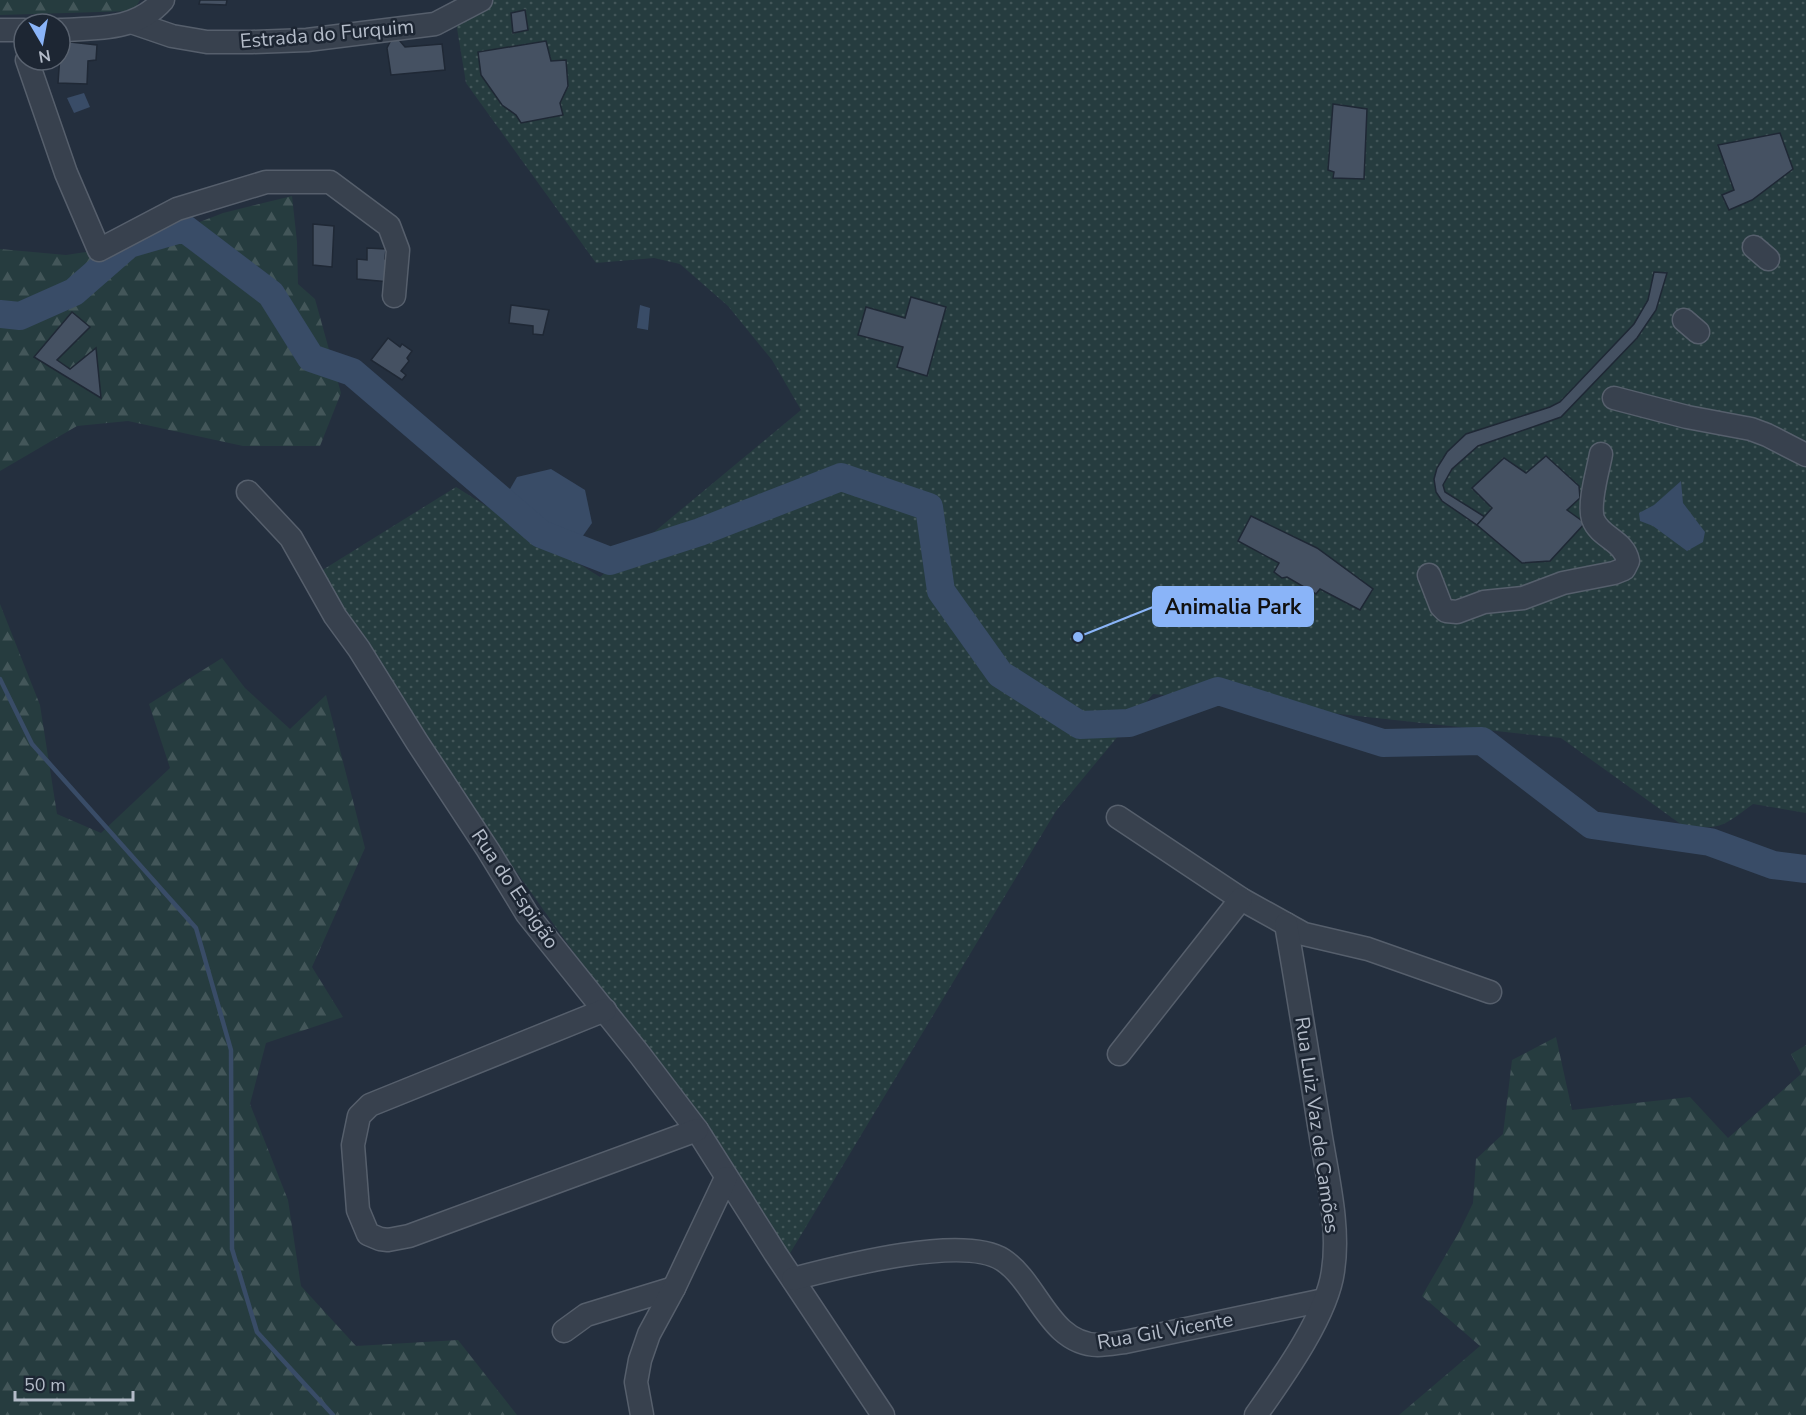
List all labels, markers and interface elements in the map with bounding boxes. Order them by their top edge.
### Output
north arrow [12,12,72,72]
street label: Estrada do Furquim [239,13,415,55]
text: N [37,44,52,68]
callout: Animalia Park [1153,587,1313,626]
text: Animalia Park [1165,593,1302,621]
street label: Rua do Espigão [465,824,565,954]
street label: Rua Luiz Vaz de Camões [1288,1015,1346,1235]
street label: Rua Gil Vicente [1095,1306,1235,1356]
scale bar [15,1364,134,1402]
text: 50 m [24,1373,66,1397]

